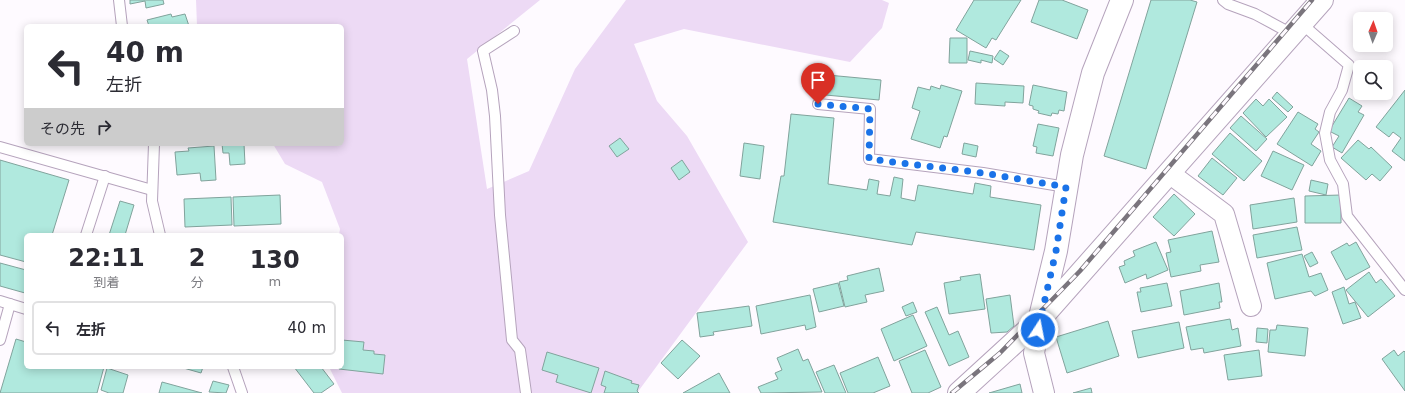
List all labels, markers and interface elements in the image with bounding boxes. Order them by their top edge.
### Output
north arrow [1353,12,1393,52]
map controls [1353,12,1393,100]
text: 40 m [106,36,184,69]
icon: left [40,40,92,92]
button: search [1353,60,1393,100]
pin [801,63,835,104]
icon: arrive [807,69,829,91]
text: 左折 [106,74,142,95]
icon: right [93,116,115,138]
text: その先 [40,120,85,138]
text: 22:11 [68,244,145,272]
text: 2 [189,244,205,272]
text: 130 [250,246,300,274]
text: m [268,274,281,289]
text: 到着 [93,275,119,290]
text: 分 [191,275,204,290]
position arrow [1017,309,1059,351]
icon: left [42,317,64,339]
text: 40 m [288,319,326,337]
text: 左折 [76,321,106,339]

